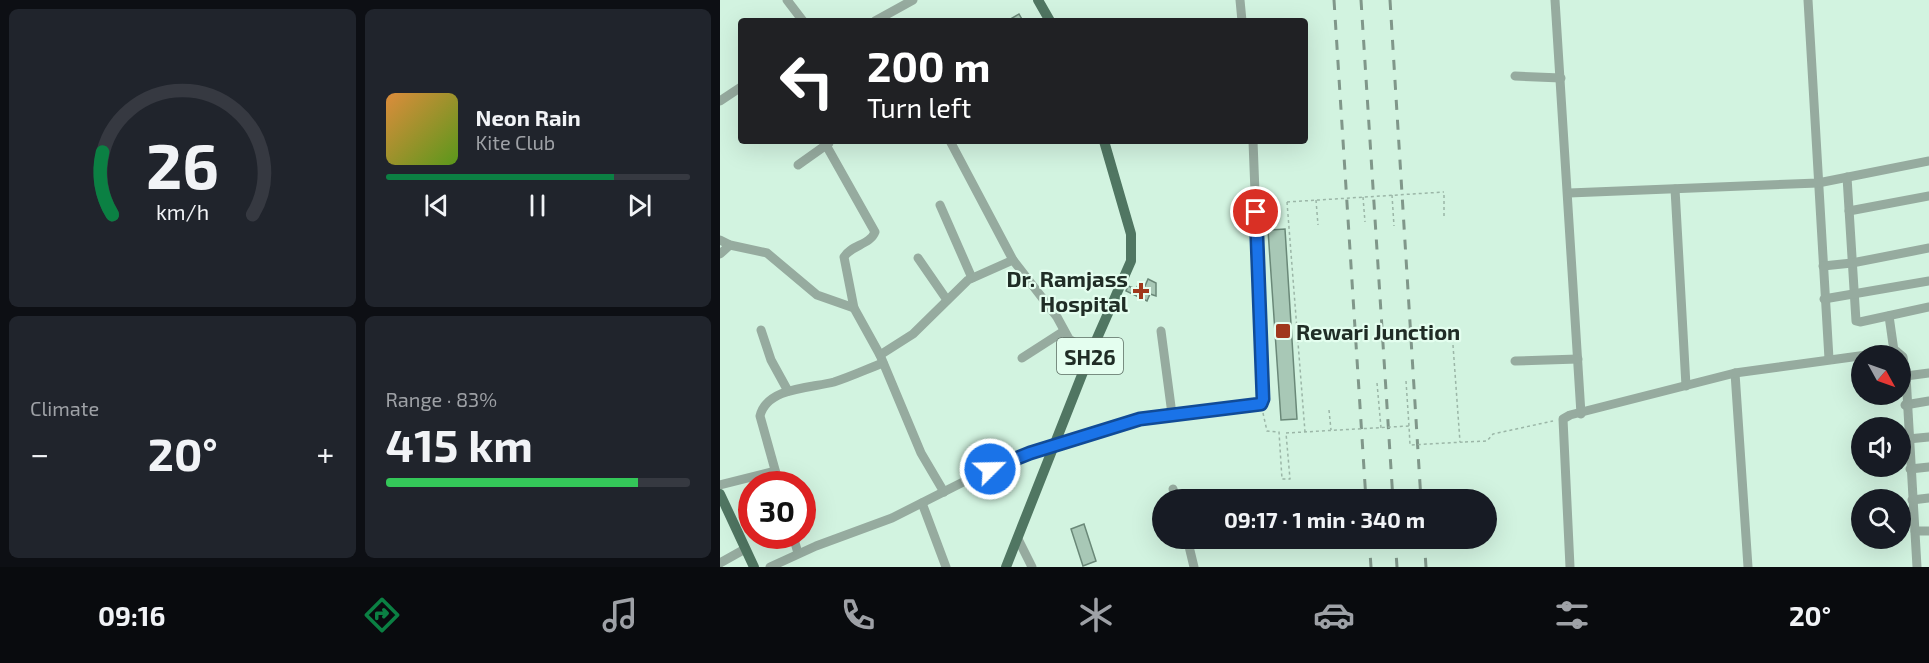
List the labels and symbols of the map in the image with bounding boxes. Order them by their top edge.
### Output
pin [1230,186,1281,237]
place label: Dr. Ramjass Hospital [1006,265,1129,316]
marker: Dr. Ramjass Hospital [1132,282,1150,300]
place label: Rewari Junction [1296,318,1460,344]
marker: Rewari Junction [1274,322,1292,340]
road number: SH26 [1057,338,1123,374]
north arrow [1851,345,1911,405]
position arrow [958,437,1022,501]
speed limit sign: 30 [738,471,816,549]

